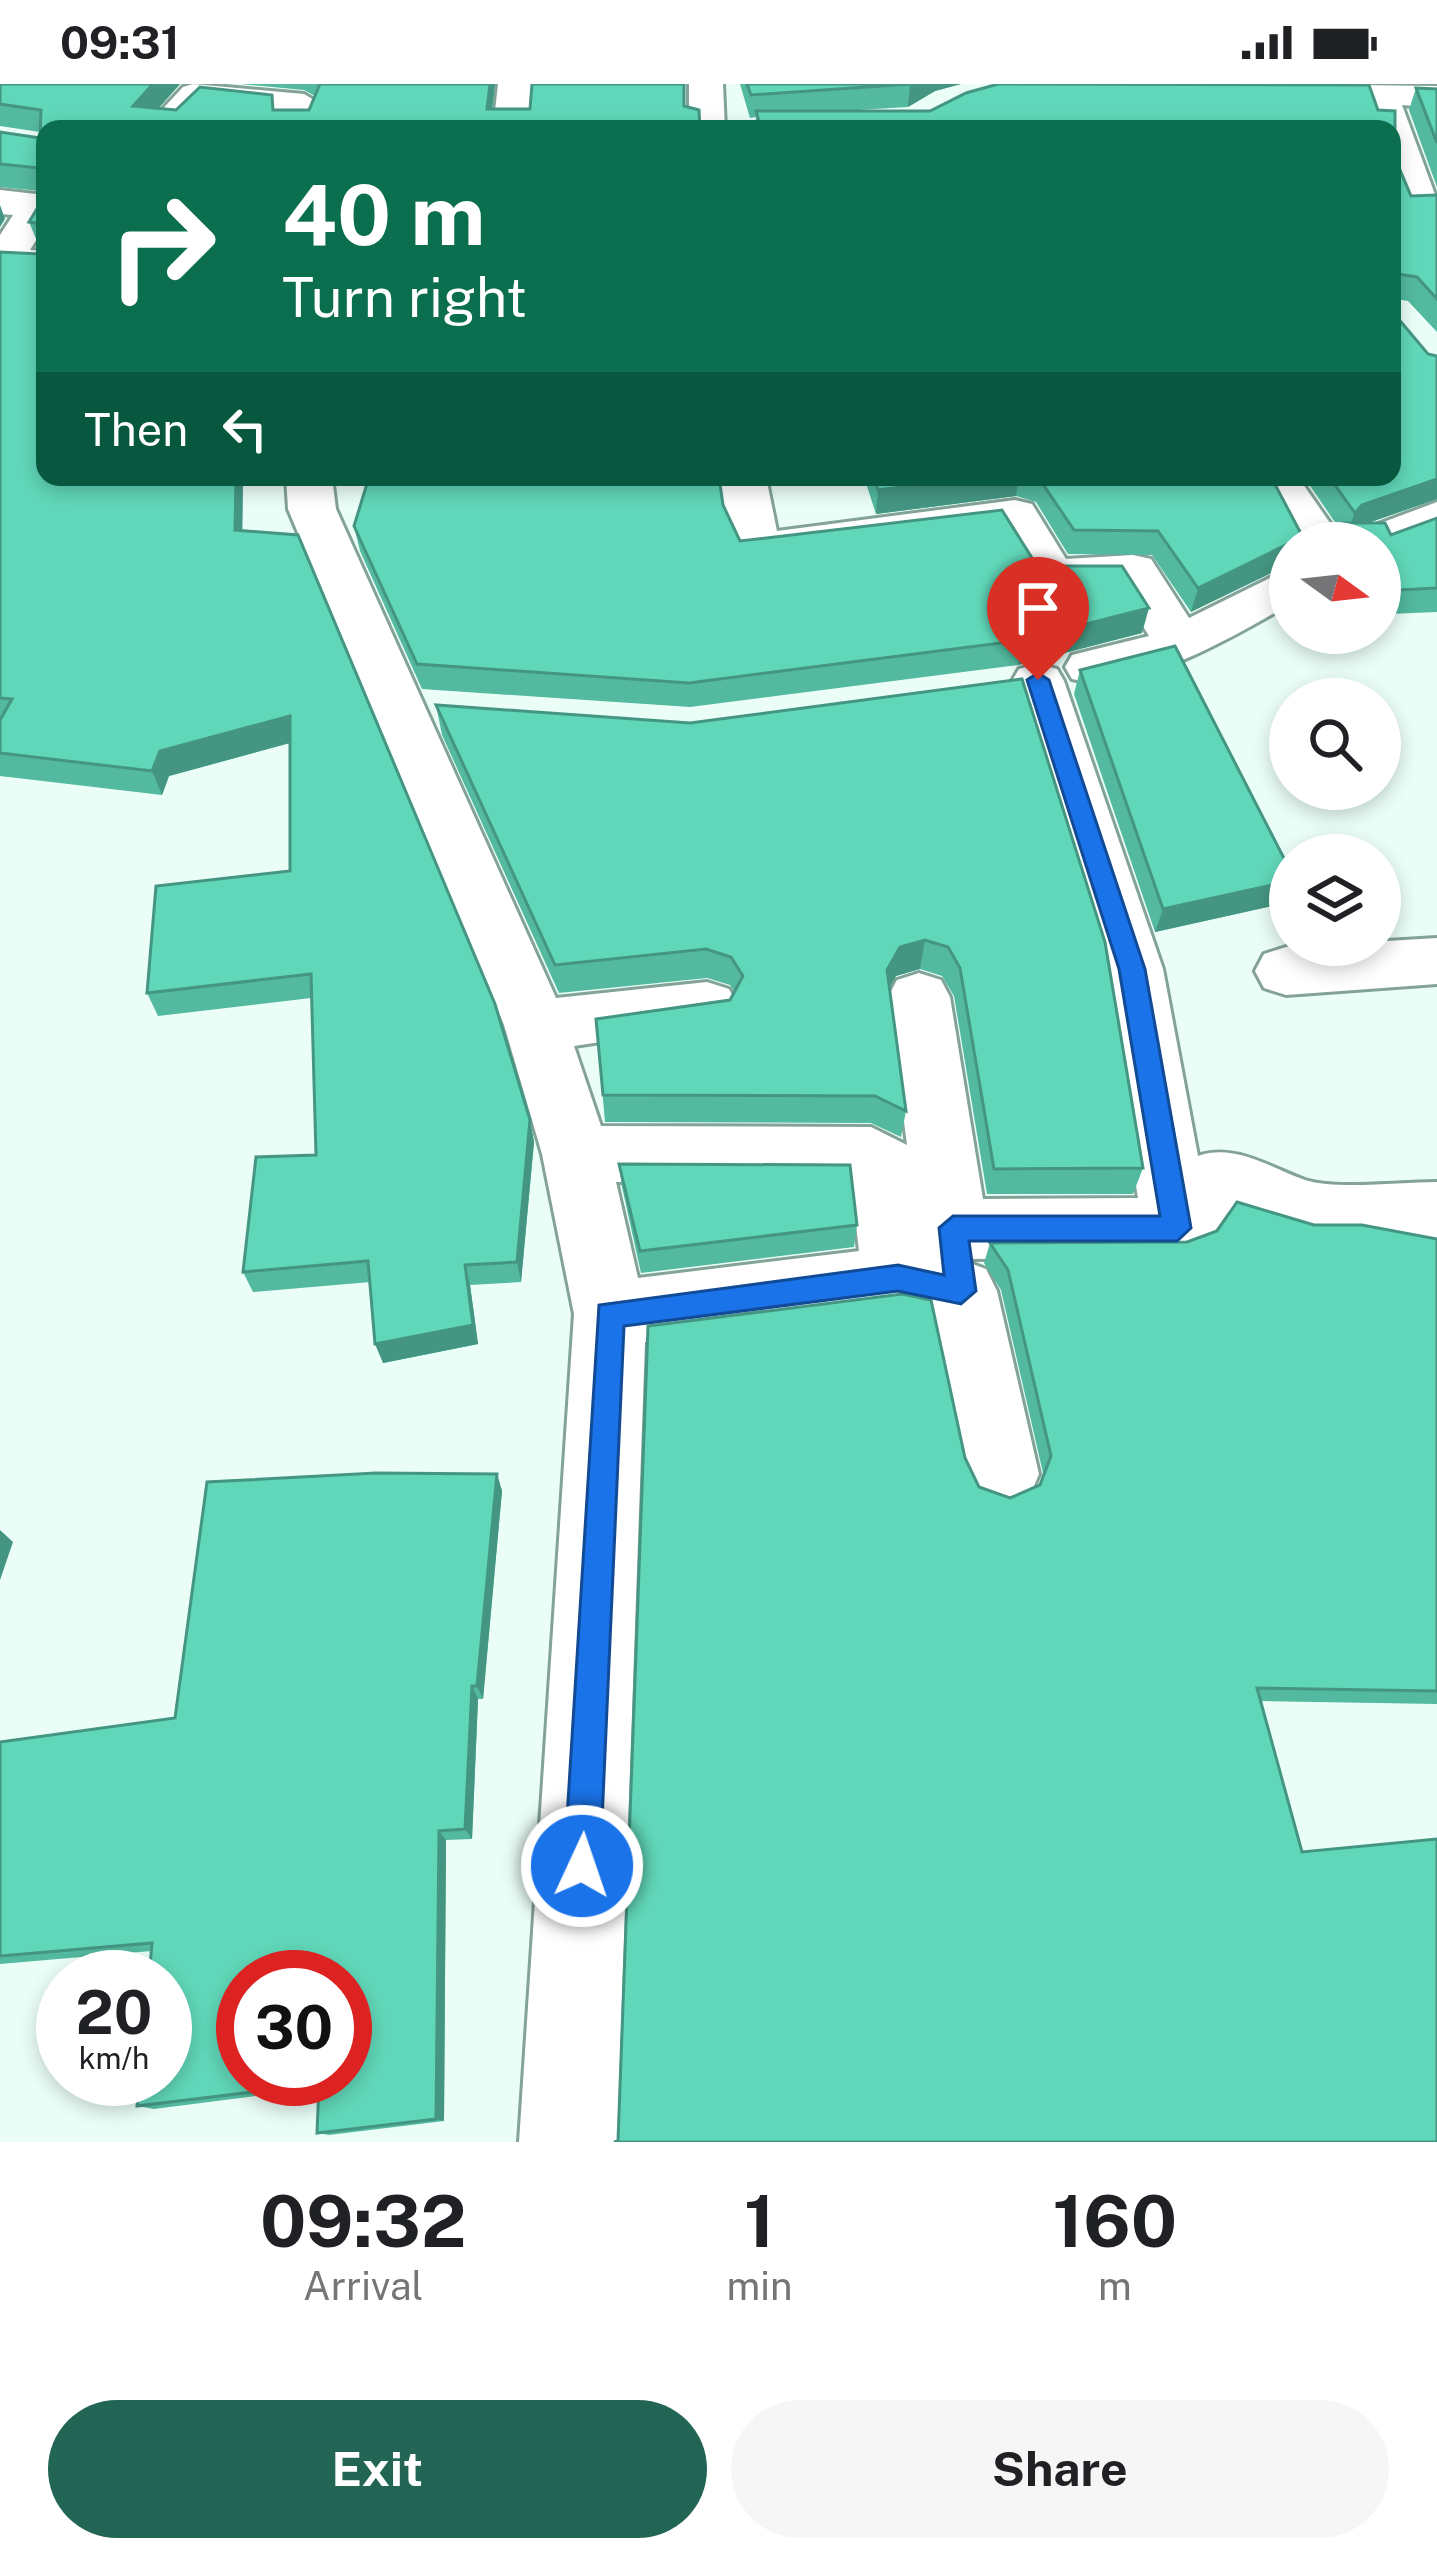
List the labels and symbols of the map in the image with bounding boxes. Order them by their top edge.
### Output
north arrow [1269,522,1401,654]
pin [987,557,1089,680]
position arrow [519,1803,645,1929]
speed limit sign: 30 [216,1950,372,2106]

